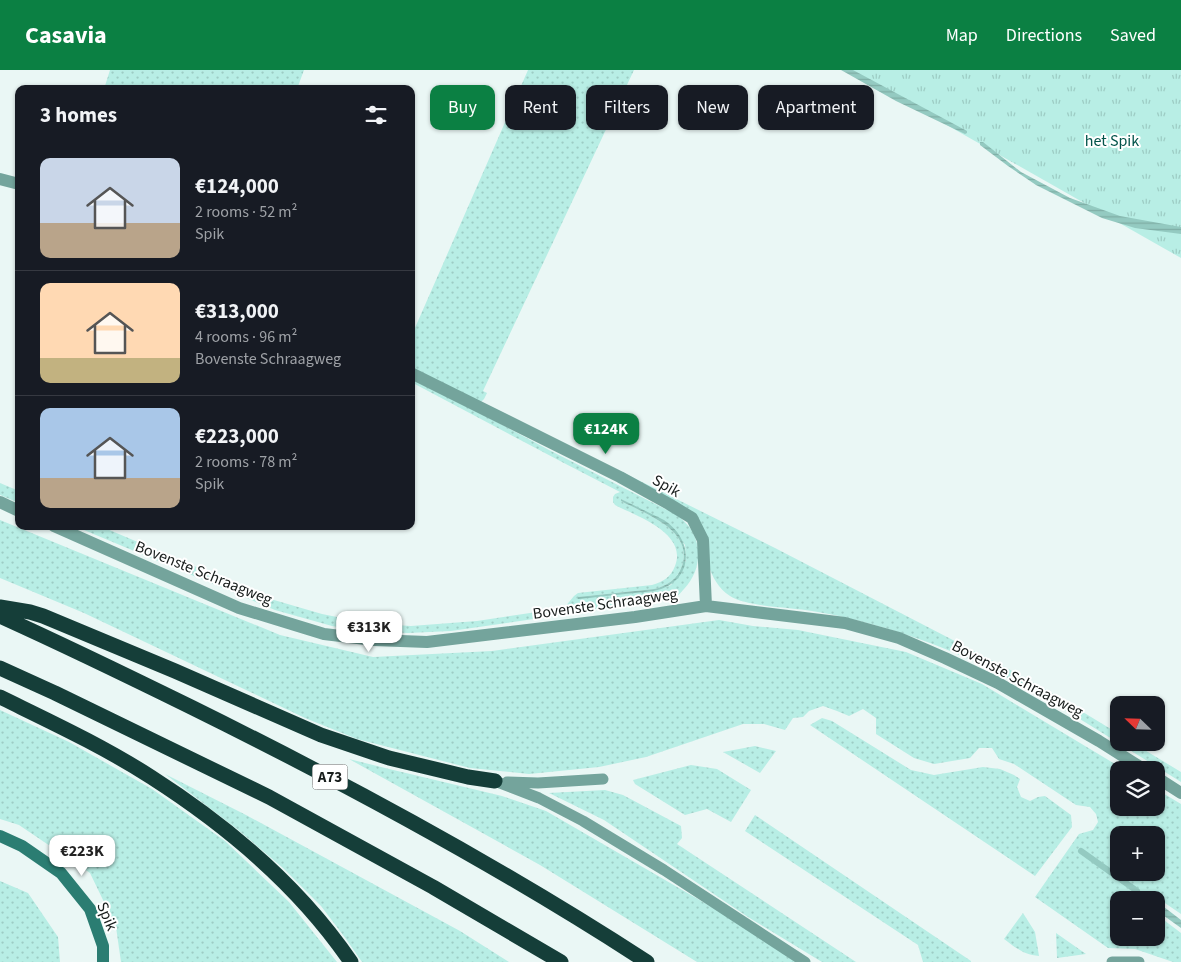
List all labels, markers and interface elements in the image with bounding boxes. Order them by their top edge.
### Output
text: Casavia [25,18,107,53]
text: Map [946,23,978,48]
text: Directions [1006,23,1082,48]
text: Saved [1110,23,1156,48]
chip: Buy [430,85,495,130]
chip: Rent [505,85,576,130]
chip: Filters [586,85,668,130]
chip: New [678,85,748,130]
chip: Apartment [758,85,874,130]
text: 3 homes [40,100,117,130]
icon: filters [362,101,390,129]
park label: het Spik [1085,130,1139,152]
text: €124,000 [195,171,279,201]
icon: home [80,178,140,238]
text: 2 rooms · 52 m² [195,201,297,223]
text: Spik [195,223,224,245]
text: €313,000 [195,296,279,326]
icon: home [80,303,140,363]
text: 4 rooms · 96 m² [195,326,297,348]
text: Bovenste Schraagweg [195,348,341,370]
pin: €124K [571,412,641,455]
text: €124K [584,418,628,440]
text: €223,000 [195,421,279,451]
icon: home [80,428,140,488]
text: 2 rooms · 78 m² [195,451,297,473]
street label: Spik [648,469,685,503]
text: Spik [195,473,224,495]
street label: Bovenste Schraagweg [132,535,275,610]
street label: Bovenste Schraagweg [531,583,679,625]
pin: €313K [334,610,404,653]
text: €313K [347,616,391,638]
street label: Bovenste Schraagweg [948,635,1087,723]
north arrow [1110,696,1165,751]
map controls [1110,696,1165,946]
button: layers [1110,761,1165,816]
road number: A73 [312,764,348,790]
button: + [1110,826,1165,881]
pin: €223K [47,834,117,877]
text: €223K [60,840,104,862]
button: − [1110,891,1165,946]
street label: Spik [91,899,123,934]

